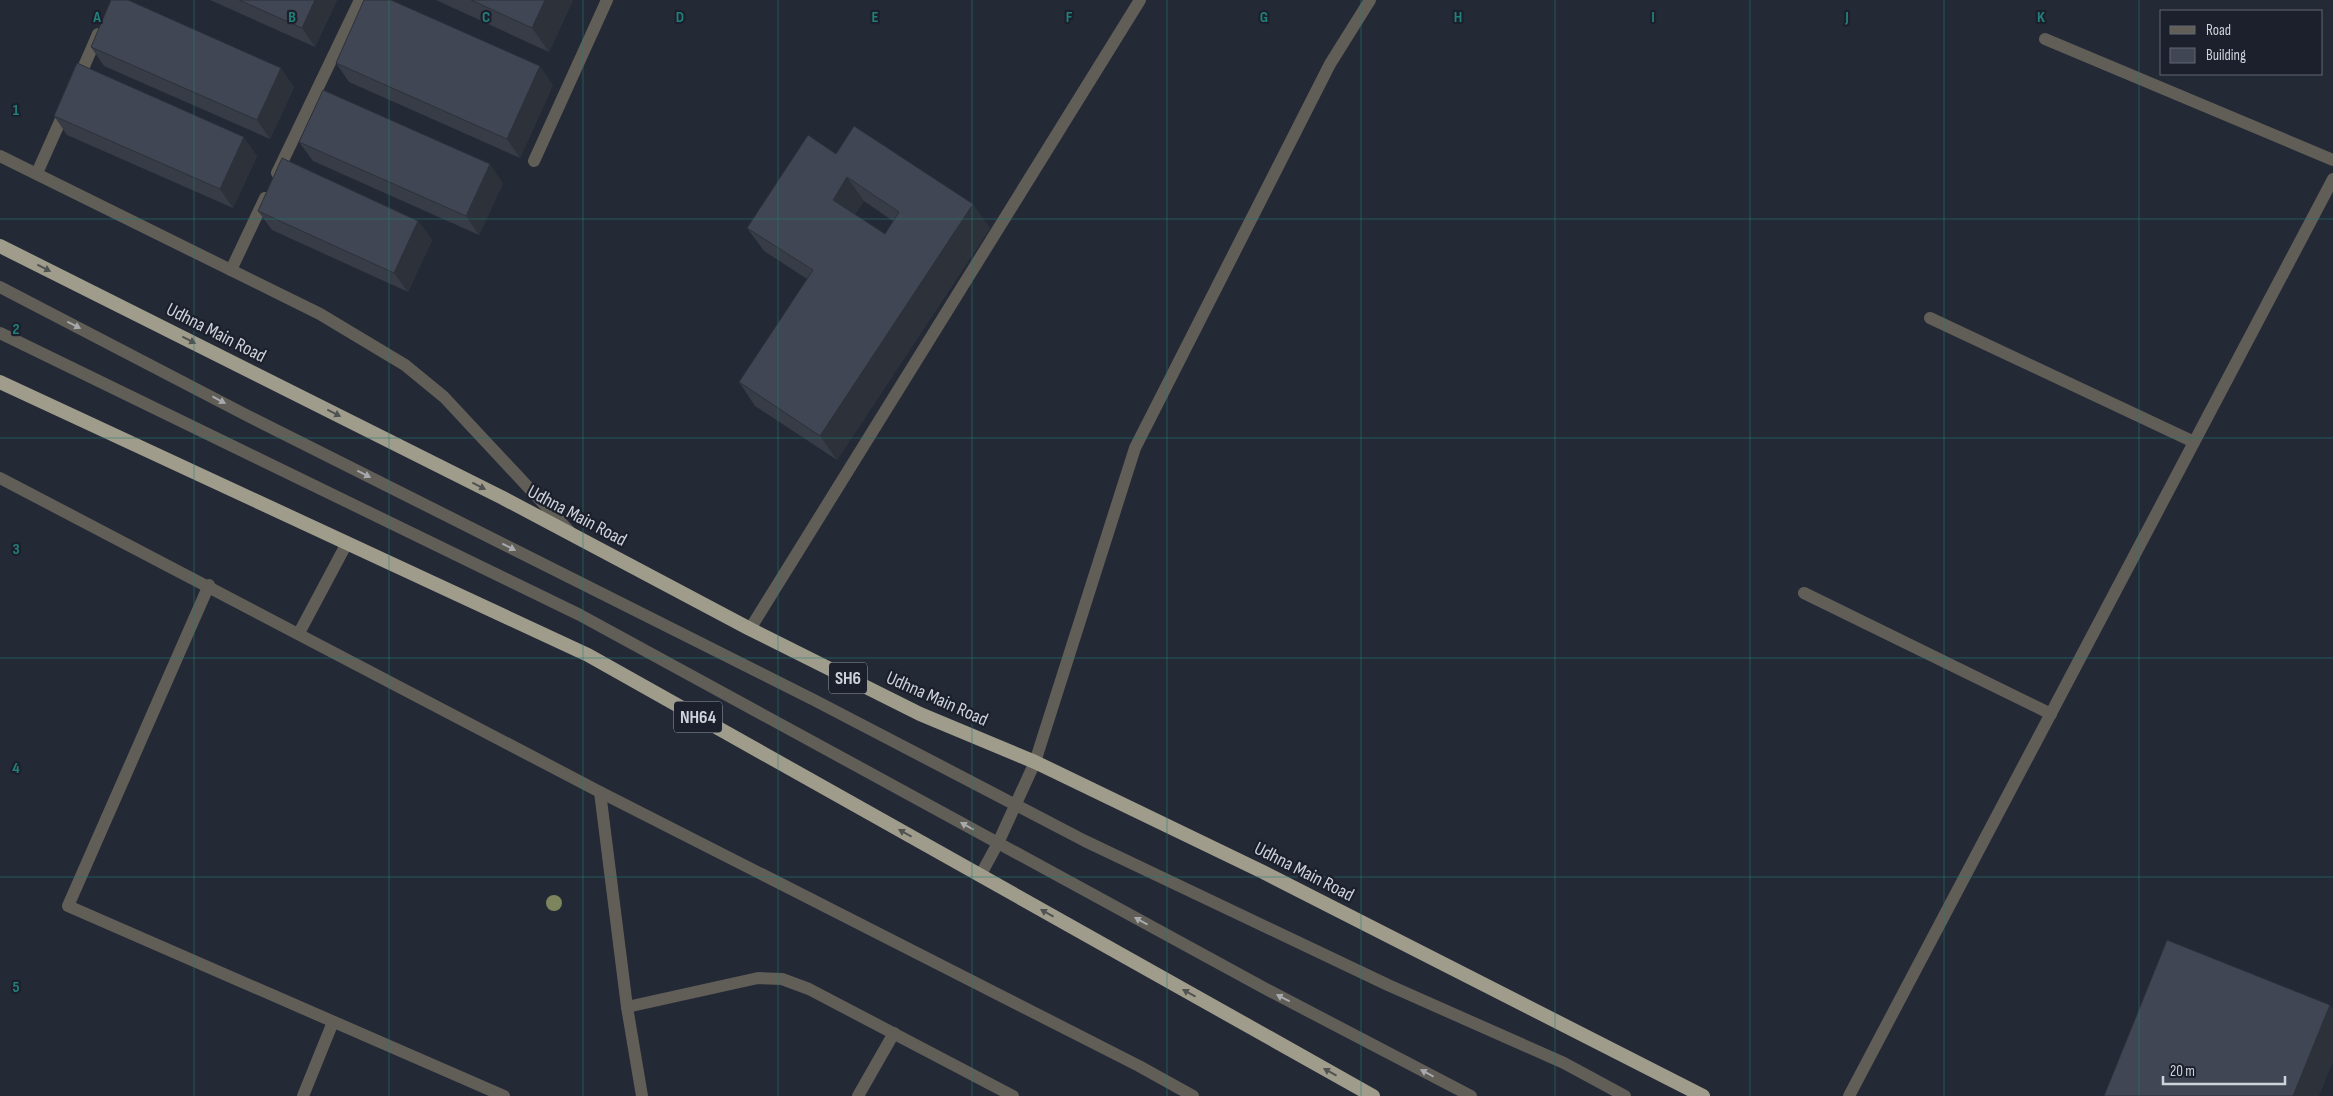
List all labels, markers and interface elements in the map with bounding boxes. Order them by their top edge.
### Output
text: A [92,8,101,27]
text: B [288,8,296,27]
text: C [482,8,490,27]
text: D [676,8,684,27]
text: E [872,8,879,27]
text: F [1066,8,1073,27]
text: G [1260,8,1268,27]
text: H [1454,8,1462,27]
text: I [1651,8,1655,27]
text: J [1844,8,1849,27]
text: K [2037,8,2045,27]
legend [2160,10,2323,75]
text: Road [2206,21,2231,40]
text: Building [2206,46,2246,65]
text: 1 [13,101,20,120]
one-way arrow [36,264,51,272]
street label: Udhna Main Road [162,298,270,368]
text: 2 [12,320,20,339]
one-way arrow [67,321,82,329]
one-way arrow [182,337,196,345]
one-way arrow [212,396,226,404]
one-way arrow [327,409,341,417]
one-way arrow [356,470,371,478]
street label: Udhna Main Road [524,480,630,552]
one-way arrow [472,482,486,490]
text: 3 [12,540,20,559]
one-way arrow [502,543,516,551]
road number: SH6 [829,662,867,694]
street label: Udhna Main Road [883,666,991,732]
road number: NH64 [674,702,722,732]
text: 4 [12,759,20,778]
one-way arrow [960,822,975,830]
one-way arrow [899,829,912,838]
street label: Udhna Main Road [1250,837,1358,907]
one-way arrow [1040,909,1054,917]
one-way arrow [1134,916,1147,925]
text: 5 [12,978,20,997]
one-way arrow [1182,988,1195,997]
one-way arrow [1276,994,1291,1002]
scale bar [2163,1054,2286,1086]
text: 20 m [2170,1062,2195,1081]
one-way arrow [1323,1068,1338,1076]
one-way arrow [1420,1069,1435,1077]

